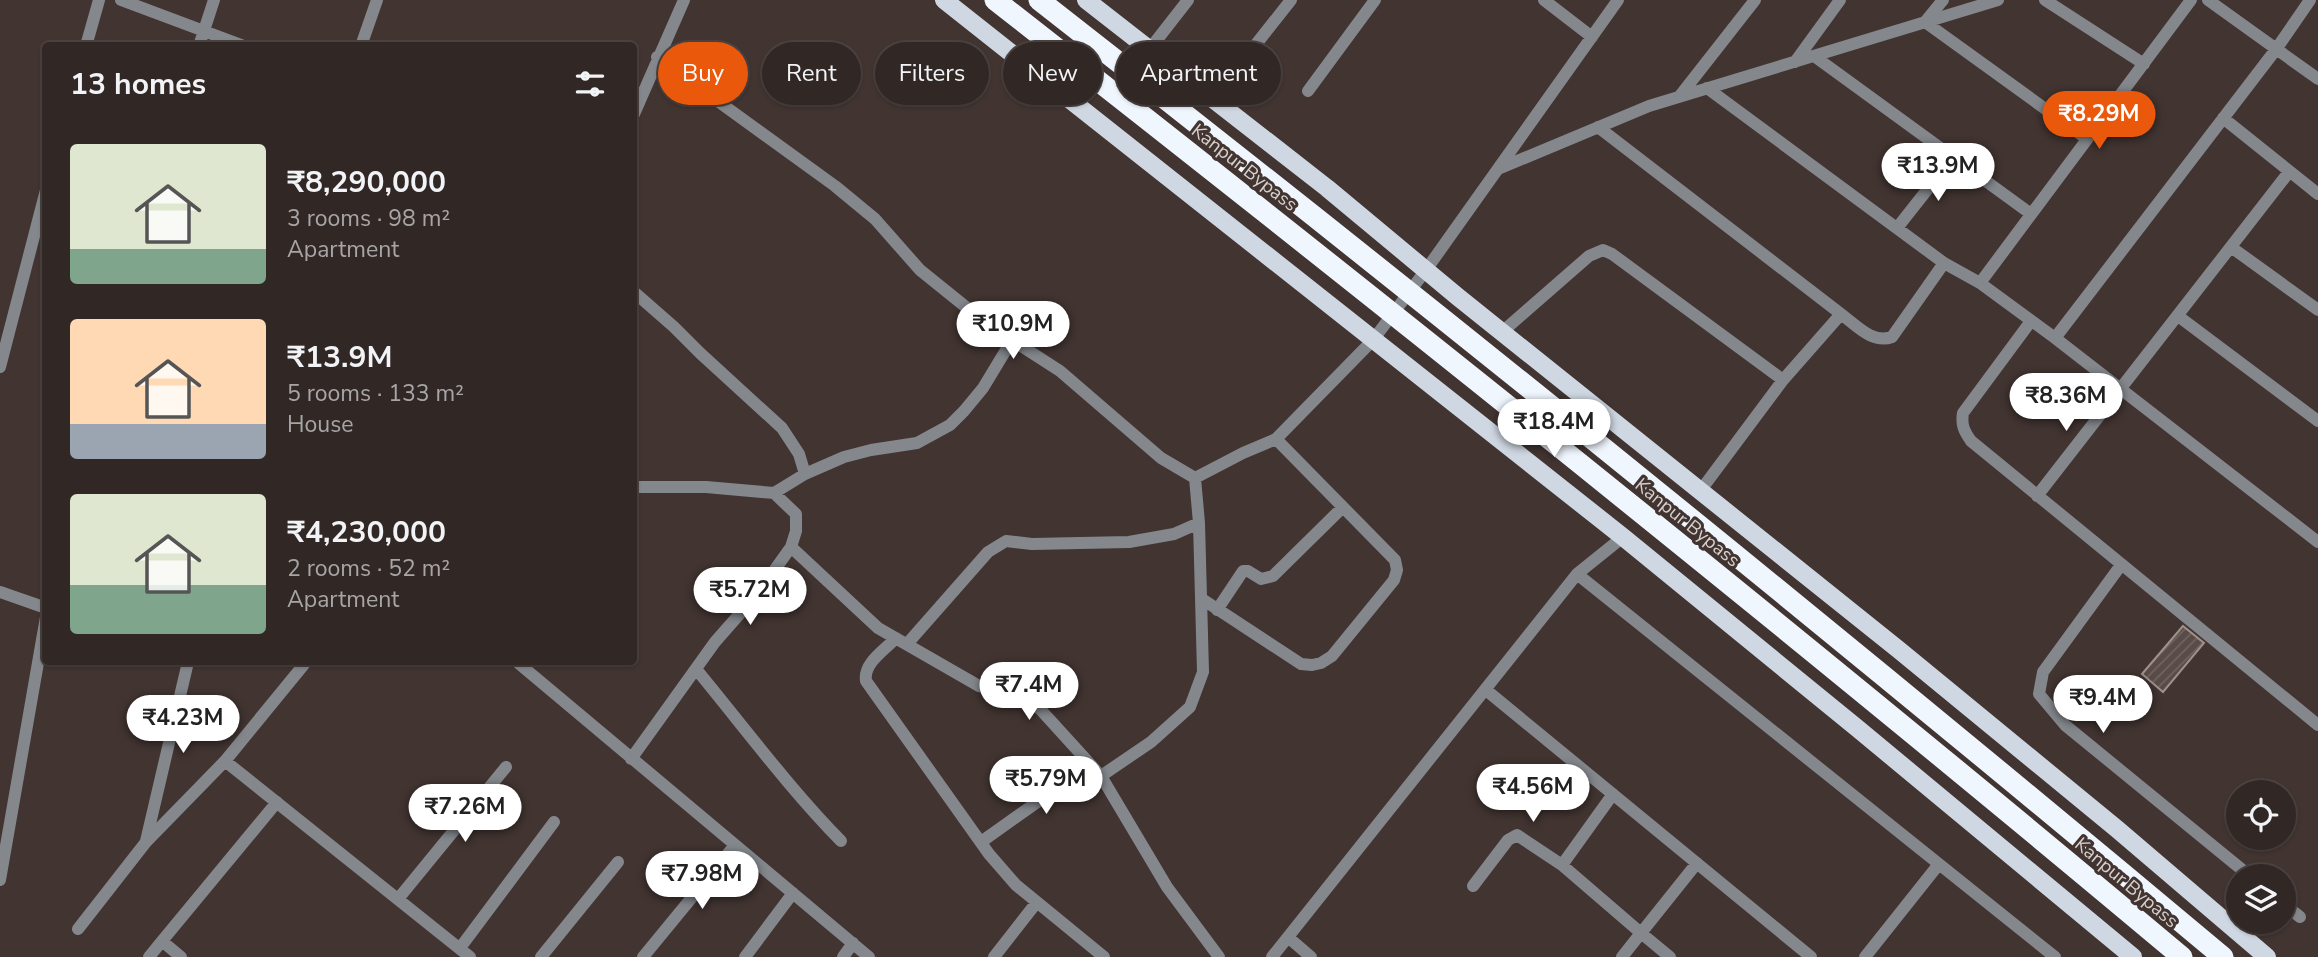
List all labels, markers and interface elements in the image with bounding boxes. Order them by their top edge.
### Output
chip: Buy [658,42,748,105]
chip: Rent [762,42,861,105]
chip: Filters [875,42,989,105]
chip: New [1003,42,1102,105]
chip: Apartment [1116,42,1281,105]
text: 13 homes [70,64,206,105]
icon: filters [571,65,609,103]
pin: ₹8.29M [2042,92,2156,151]
text: ₹8.29M [2059,98,2139,129]
street label: Kanpur Bypass [1186,118,1303,217]
pin: ₹13.9M [1881,144,1995,203]
text: ₹13.9M [1898,150,1978,181]
text: ₹8,290,000 [287,162,446,203]
icon: home [126,172,210,256]
text: 3 rooms · 98 m² [287,203,450,234]
text: Apartment [287,234,399,265]
pin: ₹10.9M [956,302,1070,361]
text: ₹10.9M [973,308,1053,339]
text: ₹13.9M [287,337,392,378]
icon: home [126,347,210,431]
pin: ₹8.36M [2009,374,2123,433]
text: 5 rooms · 133 m² [287,378,464,409]
text: ₹8.36M [2026,380,2106,411]
pin: ₹18.4M [1497,400,1611,459]
text: ₹18.4M [1514,406,1594,437]
text: House [287,409,354,440]
street label: Kanpur Bypass [1629,472,1745,573]
text: ₹4,230,000 [287,512,446,553]
icon: home [126,522,210,606]
text: 2 rooms · 52 m² [287,553,450,584]
pin: ₹5.72M [693,568,807,627]
text: ₹5.72M [710,574,790,605]
text: Apartment [287,584,399,615]
pin: ₹7.4M [980,662,1078,722]
text: ₹7.4M [995,669,1063,700]
pin: ₹9.4M [2054,676,2152,735]
text: ₹9.4M [2069,682,2137,713]
pin: ₹4.23M [126,696,240,755]
text: ₹4.23M [143,702,223,733]
pin: ₹5.79M [989,756,1103,816]
text: ₹5.79M [1006,763,1086,794]
pin: ₹4.56M [1476,764,1590,824]
text: ₹4.56M [1493,771,1573,802]
map controls [2226,780,2296,934]
button: locate [2226,780,2296,850]
pin: ₹7.26M [408,784,522,844]
text: ₹7.26M [425,791,505,822]
street label: Kanpur Bypass [2069,832,2184,934]
pin: ₹7.98M [645,852,759,911]
text: ₹7.98M [662,858,742,889]
button: layers [2226,864,2296,934]

